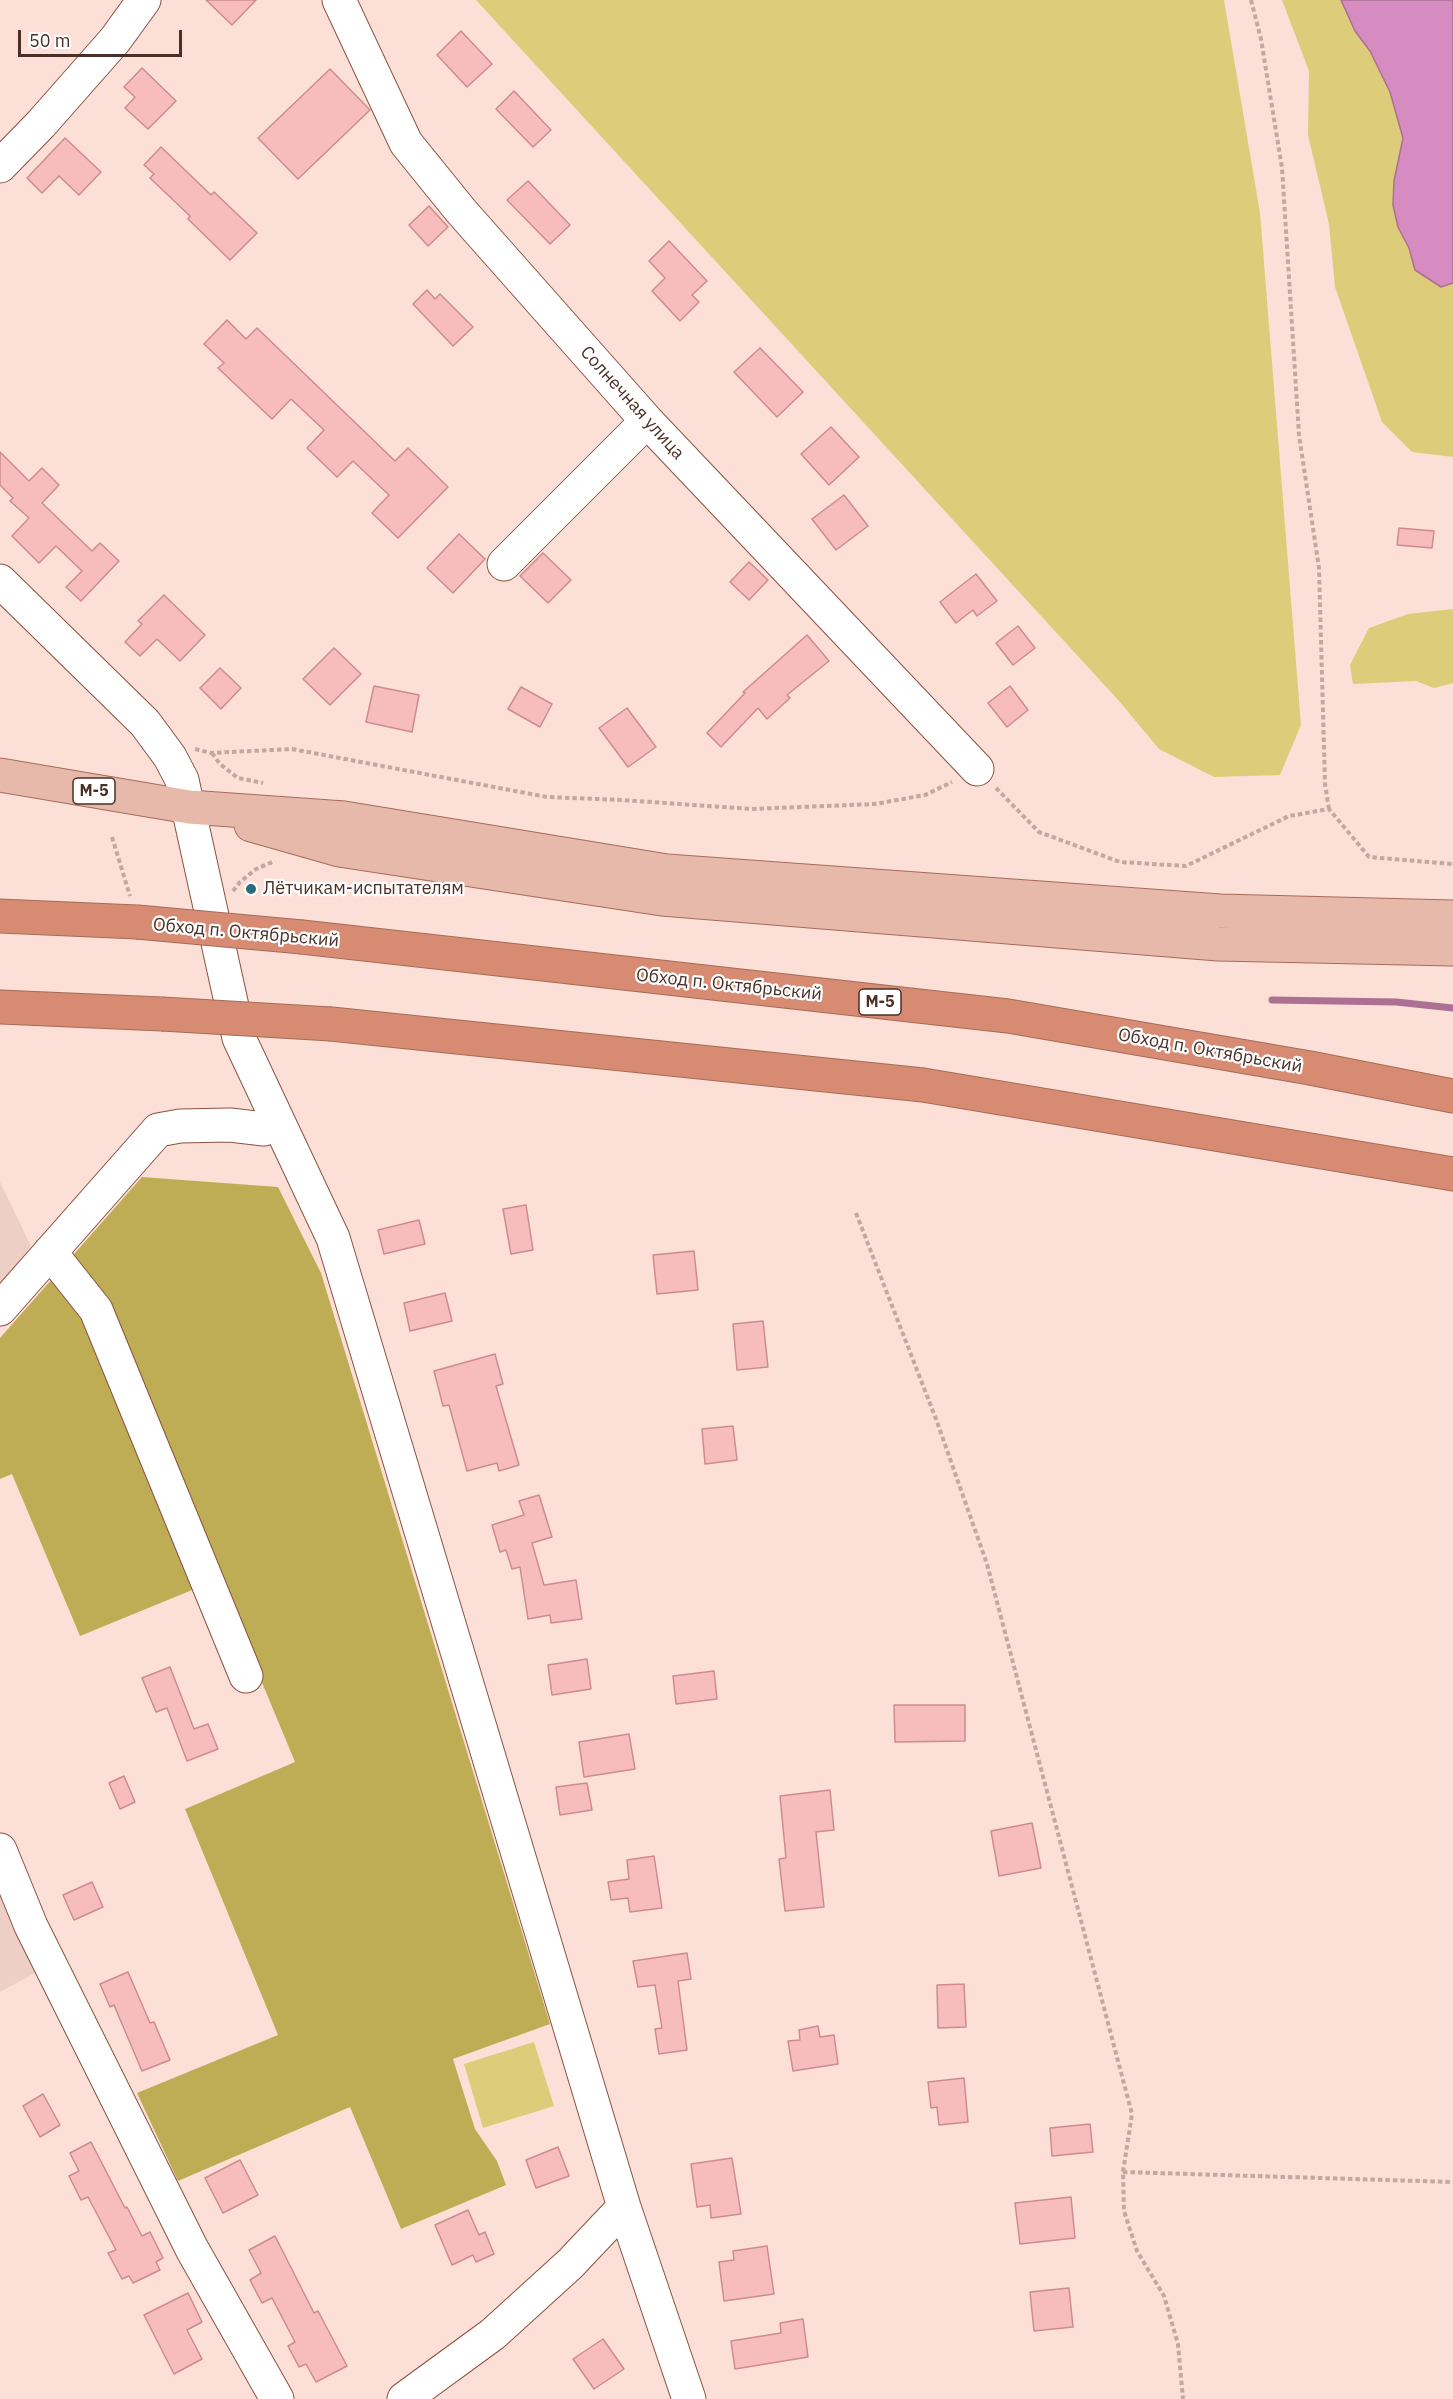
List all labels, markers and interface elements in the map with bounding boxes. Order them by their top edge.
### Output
scale bar [21,18,184,56]
text: 50 m [29,29,71,52]
street label: Солнечная улица [575,342,689,464]
road number: М-5 [73,778,115,804]
place label: Лётчикам-испытателям [263,878,464,900]
marker: Лётчикам-испытателям [244,882,258,896]
street label: Обход п. Октябрьский [152,914,340,952]
street label: Обход п. Октябрьский [635,964,823,1006]
road number: М-5 [859,989,901,1015]
street label: Обход п. Октябрьский [1116,1024,1304,1078]

